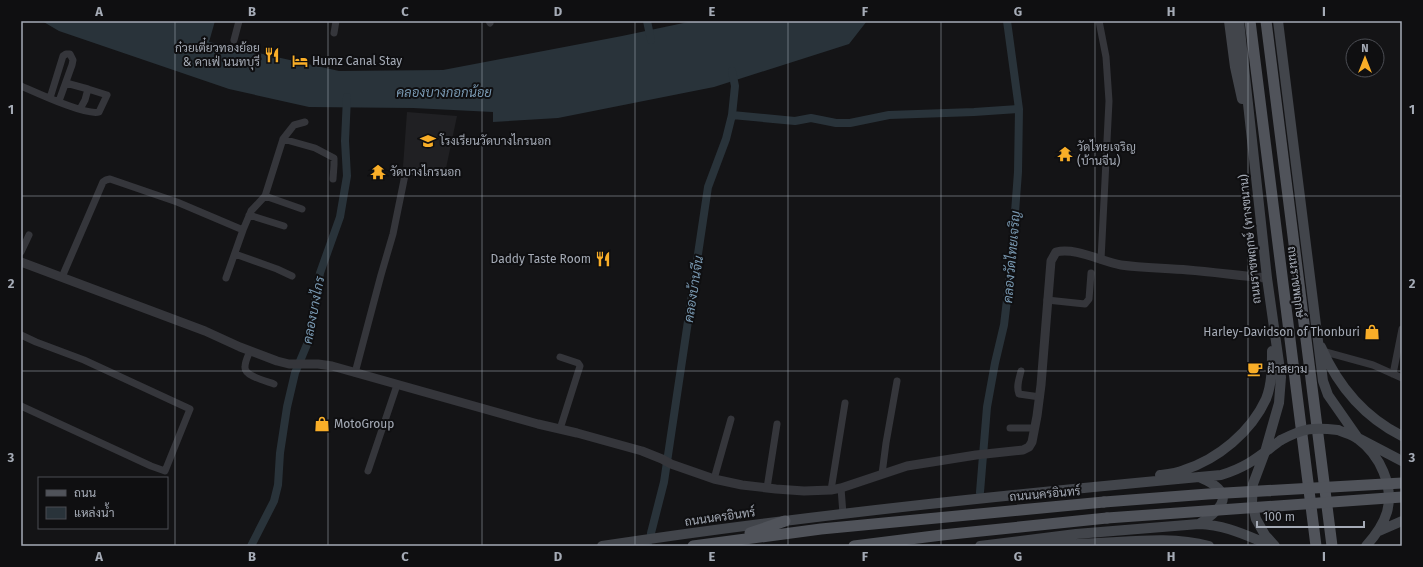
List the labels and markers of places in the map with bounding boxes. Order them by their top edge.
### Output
place label: ก๋วยเตี๋ยวทองย้อย & คาเฟ่ นนทบุรี [175,37,260,71]
restaurant icon: ก๋วยเตี๋ยวทองย้อย & คาเฟ่ นนทบุรี [263,46,281,64]
hotel icon: Humz Canal Stay [291,52,309,70]
place label: Humz Canal Stay [312,54,402,68]
school or university icon: โรงเรียนวัดบางไกรนอก [419,132,437,150]
place label: โรงเรียนวัดบางไกรนอก [439,133,551,148]
place label: วัดไทยเจริญ (บ้านจีน) [1077,139,1136,168]
temple icon: วัดไทยเจริญ (บ้านจีน) [1056,145,1074,163]
temple icon: วัดบางไกรนอก [369,163,387,181]
place label: วัดบางไกรนอก [390,164,461,179]
restaurant icon: Daddy Taste Room [594,250,612,268]
place label: Daddy Taste Room [491,252,591,266]
shop icon: Harley-Davidson of Thonburi [1363,323,1381,341]
place label: Harley-Davidson of Thonburi [1203,325,1360,339]
cafe icon: ฝ้าสยาม [1246,360,1264,378]
place label: ฝ้าสยาม [1267,362,1307,376]
shop icon: MotoGroup [313,415,331,433]
place label: MotoGroup [334,417,394,431]

